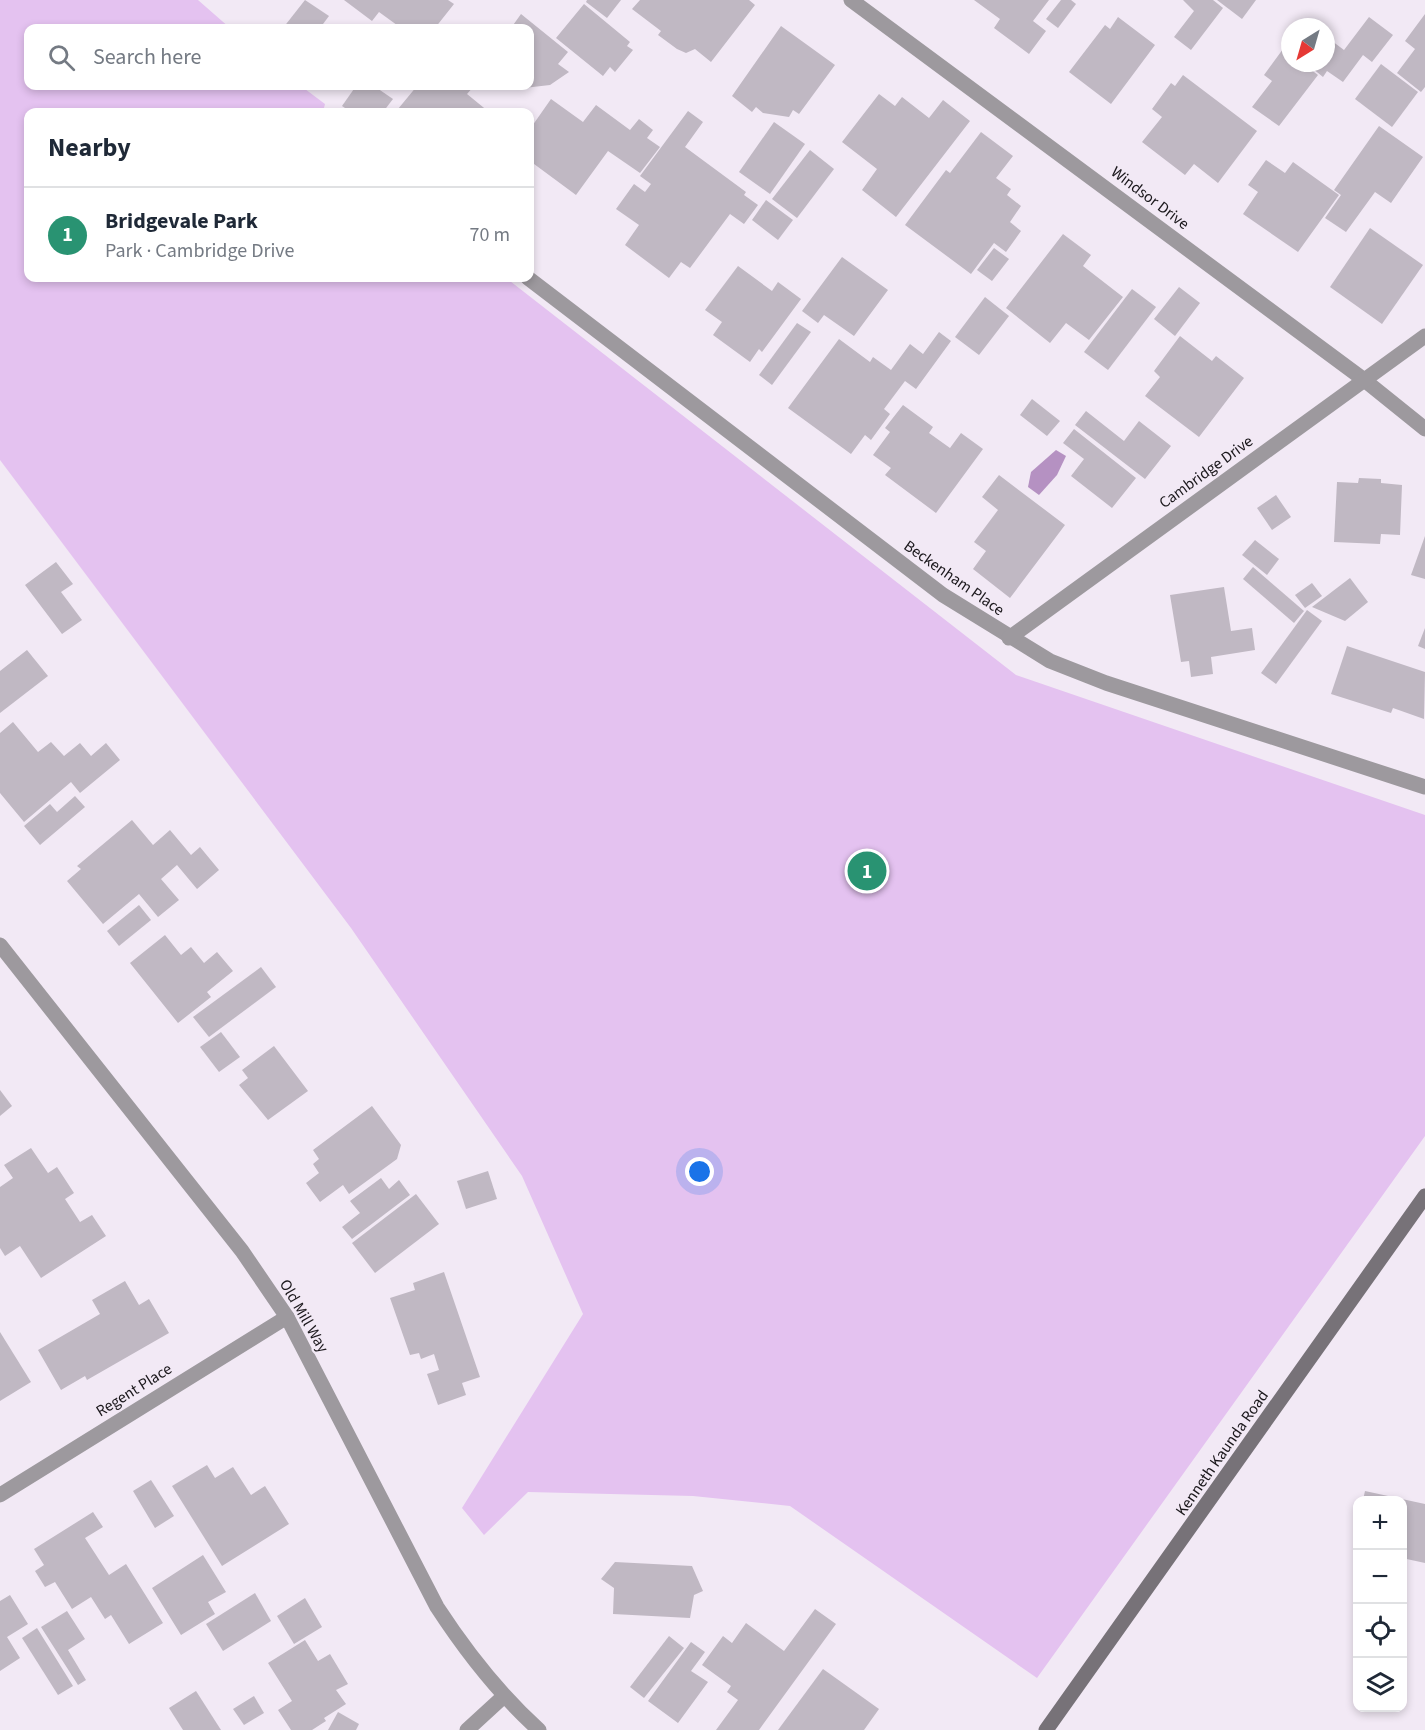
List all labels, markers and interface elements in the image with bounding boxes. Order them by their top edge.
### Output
north arrow [1281,18,1335,72]
search box [24,24,534,90]
icon: search [45,41,78,74]
text: Search here [93,41,201,73]
text: Nearby [48,129,131,166]
street label: Windsor Drive [1106,161,1194,235]
text: Bridgevale Park [105,205,258,237]
text: 1 [62,221,73,249]
text: 70 m [470,221,510,249]
text: Park · Cambridge Drive [105,237,295,265]
street label: Cambridge Drive [1154,430,1258,514]
street label: Beckenham Place [899,535,1009,621]
pin: 1 [848,848,886,894]
your location [685,1157,714,1186]
street label: Old Mill Way [274,1275,334,1357]
street label: Regent Place [92,1358,176,1422]
street label: Kenneth Kaunda Road [1170,1386,1274,1520]
map controls [1353,1496,1407,1712]
button: + [1353,1496,1407,1550]
button: − [1353,1550,1407,1604]
button: locate [1353,1604,1407,1658]
button: layers [1353,1658,1407,1712]

